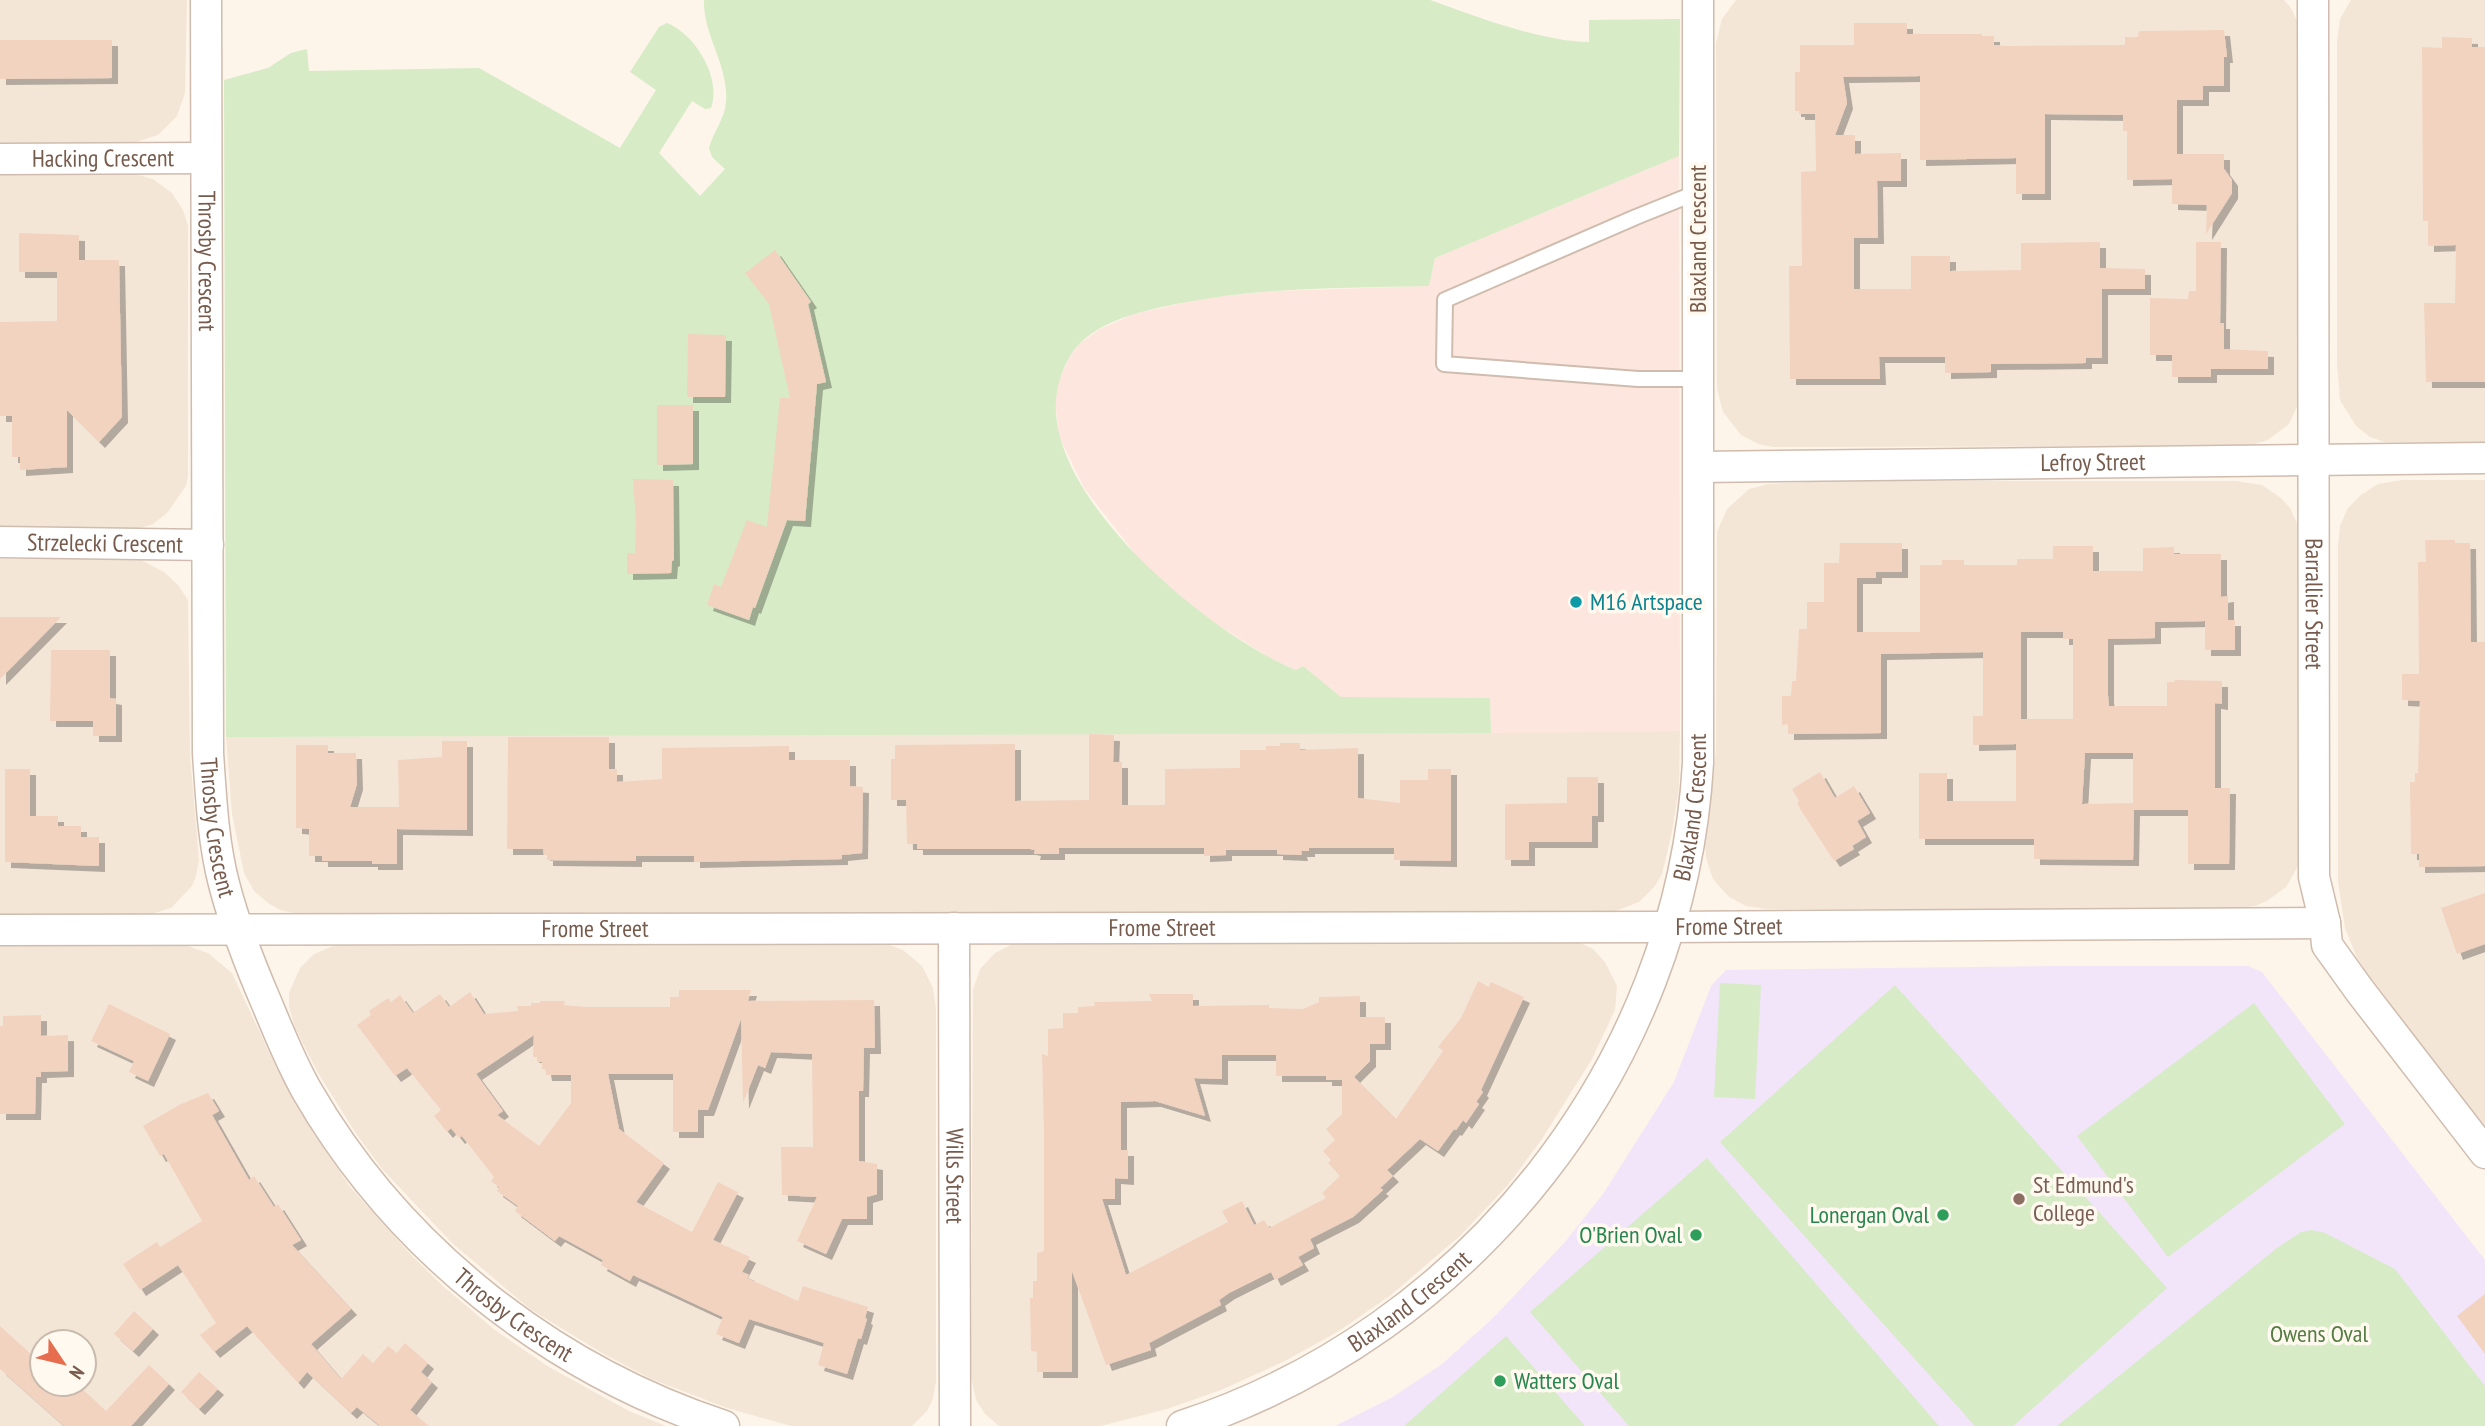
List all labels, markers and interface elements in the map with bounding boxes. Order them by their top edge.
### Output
street label: Hacking Crescent [32,142,175,174]
street label: Blaxland Crescent [1682,165,1713,313]
street label: Throsby Crescent [192,191,223,332]
street label: Lefroy Street [2040,446,2146,478]
street label: Strzelecki Crescent [27,526,183,560]
street label: Barrallier Street [2299,538,2330,670]
place label: M16 Artspace [1590,586,1703,617]
marker: M16 Artspace [1568,594,1584,610]
street label: Blaxland Crescent [1666,733,1713,884]
street label: Throsby Crescent [193,757,243,901]
street label: Frome Street [1675,910,1783,942]
street label: Frome Street [1108,912,1216,943]
street label: Frome Street [541,913,649,944]
street label: Wills Street [939,1128,971,1224]
place label: St Edmund's College [2033,1169,2134,1228]
marker: St Edmund's College [2011,1191,2027,1207]
place label: Lonergan Oval [1810,1199,1929,1230]
marker: Lonergan Oval [1935,1207,1951,1223]
place label: O'Brien Oval [1579,1219,1682,1250]
marker: O'Brien Oval [1688,1227,1704,1243]
street label: Blaxland Crescent [1342,1243,1478,1359]
street label: Throsby Crescent [447,1261,579,1369]
park label: Owens Oval [2270,1318,2368,1349]
north arrow [28,1328,98,1398]
text: N [64,1362,90,1384]
place label: Watters Oval [1514,1365,1619,1396]
marker: Watters Oval [1492,1373,1508,1389]

